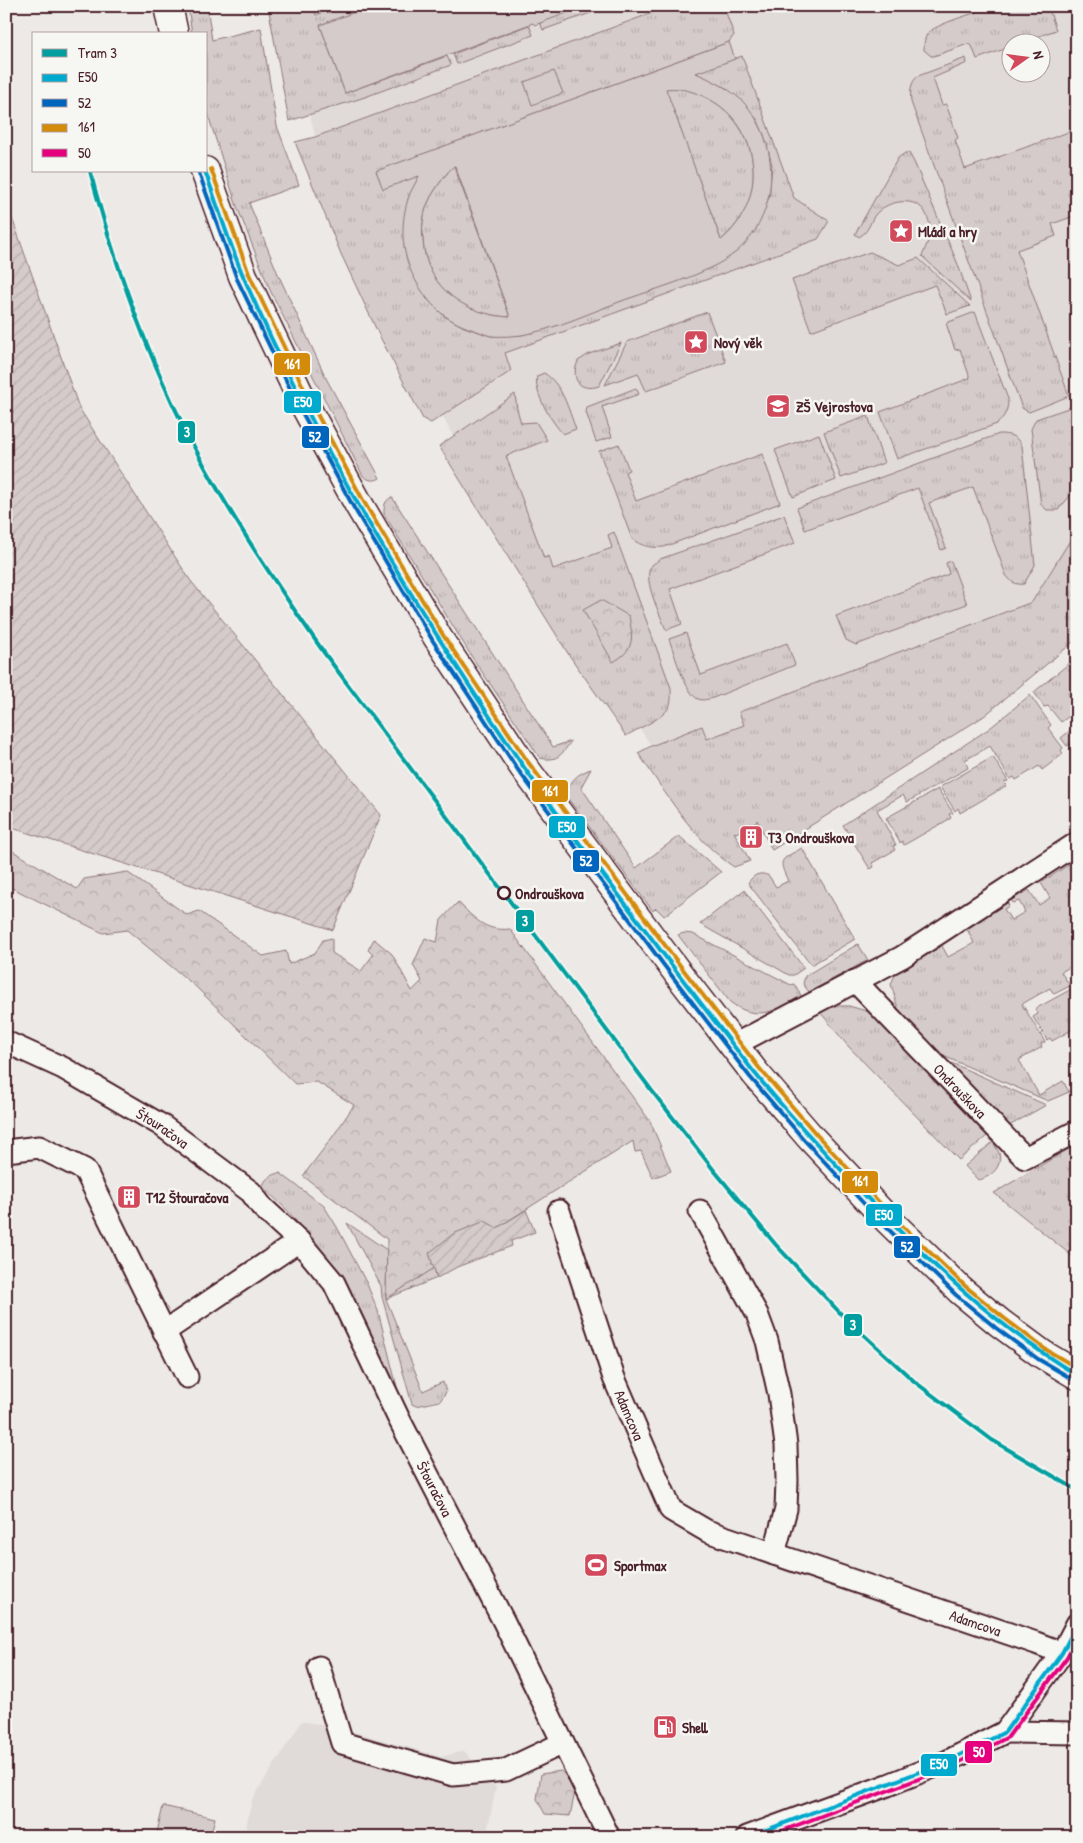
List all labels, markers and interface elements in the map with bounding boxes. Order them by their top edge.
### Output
legend [32,32,208,172]
north arrow [1000,32,1050,82]
text: Tram 3 [78,42,117,63]
text: N [1029,49,1049,61]
text: E50 [78,66,98,87]
text: 52 [78,92,91,113]
text: 161 [78,116,95,137]
text: 50 [78,142,91,163]
place icon: Mládí a hry [888,218,914,244]
place label: Mládí a hry [918,221,978,243]
place icon: Nový věk [683,329,709,355]
place label: Nový věk [714,332,763,354]
line badge: 161 [273,352,311,376]
text: 161 [284,354,300,373]
line badge: E50 [283,390,322,414]
text: E50 [294,392,313,411]
school or university icon: ZŠ Vejrostova [765,393,791,419]
place label: ZŠ Vejrostova [796,396,873,417]
line badge: 3 [177,420,196,444]
text: 3 [184,422,191,441]
line badge: 52 [301,425,330,449]
text: 52 [309,427,322,446]
line badge: 161 [531,779,569,803]
text: 161 [542,781,558,800]
line badge: E50 [548,815,586,839]
text: E50 [558,817,577,836]
building icon: T3 Ondrouškova [738,824,764,850]
place label: T3 Ondrouškova [767,827,854,848]
line badge: 52 [572,849,600,873]
text: 52 [580,851,593,870]
place label: Ondrouškova [515,883,584,904]
marker: Ondrouškova [497,886,511,900]
line badge: 3 [515,909,535,933]
text: 3 [522,911,529,930]
street label: Ondrouškova [929,1059,992,1123]
street label: Štouračova [133,1102,194,1153]
line badge: 161 [841,1170,879,1194]
text: 161 [852,1171,868,1190]
building icon: T12 Štouračova [116,1184,142,1210]
place label: T12 Štouračova [145,1187,229,1208]
line badge: E50 [865,1203,903,1227]
text: E50 [875,1205,894,1224]
line badge: 52 [893,1235,921,1259]
text: 52 [901,1237,914,1256]
line badge: 3 [843,1313,863,1337]
text: 3 [850,1315,857,1334]
street label: Adamcova [610,1386,650,1444]
street label: Štouračova [412,1457,458,1520]
sports icon: Sportmax [583,1552,609,1578]
place label: Sportmax [614,1555,667,1577]
street label: Adamcova [947,1604,1004,1641]
fuel station icon: Shell [652,1714,678,1740]
place label: Shell [682,1717,708,1738]
line badge: 50 [964,1740,993,1764]
text: 50 [973,1742,986,1761]
line badge: E50 [920,1753,958,1777]
text: E50 [930,1754,949,1773]

